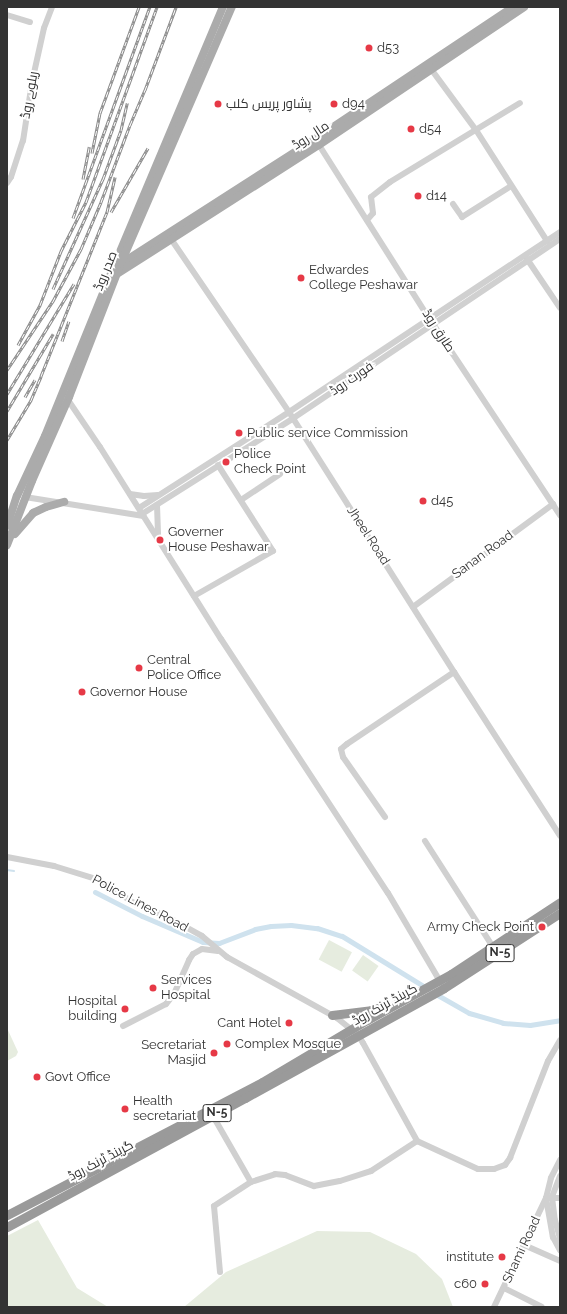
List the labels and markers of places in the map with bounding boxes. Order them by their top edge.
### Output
place label: d53 [377,40,399,56]
marker: d53 [364,43,374,53]
place label: پشاور پریس کلب [226,96,311,112]
place label: d94 [342,96,365,112]
marker: پشاور پریس کلب [213,99,223,109]
marker: d94 [329,99,339,109]
place label: d54 [419,121,441,137]
marker: d54 [406,124,416,134]
place label: d14 [426,188,447,204]
marker: d14 [413,191,423,201]
place label: Edwardes College Peshawar [309,263,418,294]
marker: Edwardes College Peshawar [296,273,306,283]
place label: Public service Commission [247,425,408,441]
marker: Public service Commission [234,428,244,438]
place label: Police Check Point [234,447,306,478]
marker: Police Check Point [221,457,231,467]
place label: d45 [431,493,453,509]
marker: d45 [418,496,428,506]
place label: Governer House Peshawar [168,525,269,556]
marker: Governer House Peshawar [155,535,165,545]
place label: Central Police Office [147,653,221,684]
marker: Central Police Office [134,663,144,673]
place label: Governor House [90,684,188,700]
marker: Governor House [77,687,87,697]
place label: Army Check Point [427,919,534,935]
marker: Army Check Point [537,922,547,932]
place label: Services Hospital [161,973,212,1004]
marker: Services Hospital [148,983,158,993]
place label: Hospital building [68,994,117,1025]
marker: Hospital building [120,1004,130,1014]
place label: Cant Hotel [217,1015,281,1031]
marker: Cant Hotel [284,1018,294,1028]
place label: Complex Mosque [235,1036,341,1052]
place label: Secretariat Masjid [141,1038,206,1069]
marker: Complex Mosque [222,1039,232,1049]
marker: Secretariat Masjid [209,1048,219,1058]
place label: Govt Office [45,1069,110,1085]
marker: Govt Office [32,1072,42,1082]
place label: Health secretariat [133,1094,196,1125]
marker: Health secretariat [120,1104,130,1114]
place label: institute [446,1249,494,1265]
marker: institute [497,1252,507,1262]
place label: c60 [454,1276,477,1292]
marker: c60 [480,1279,490,1289]

